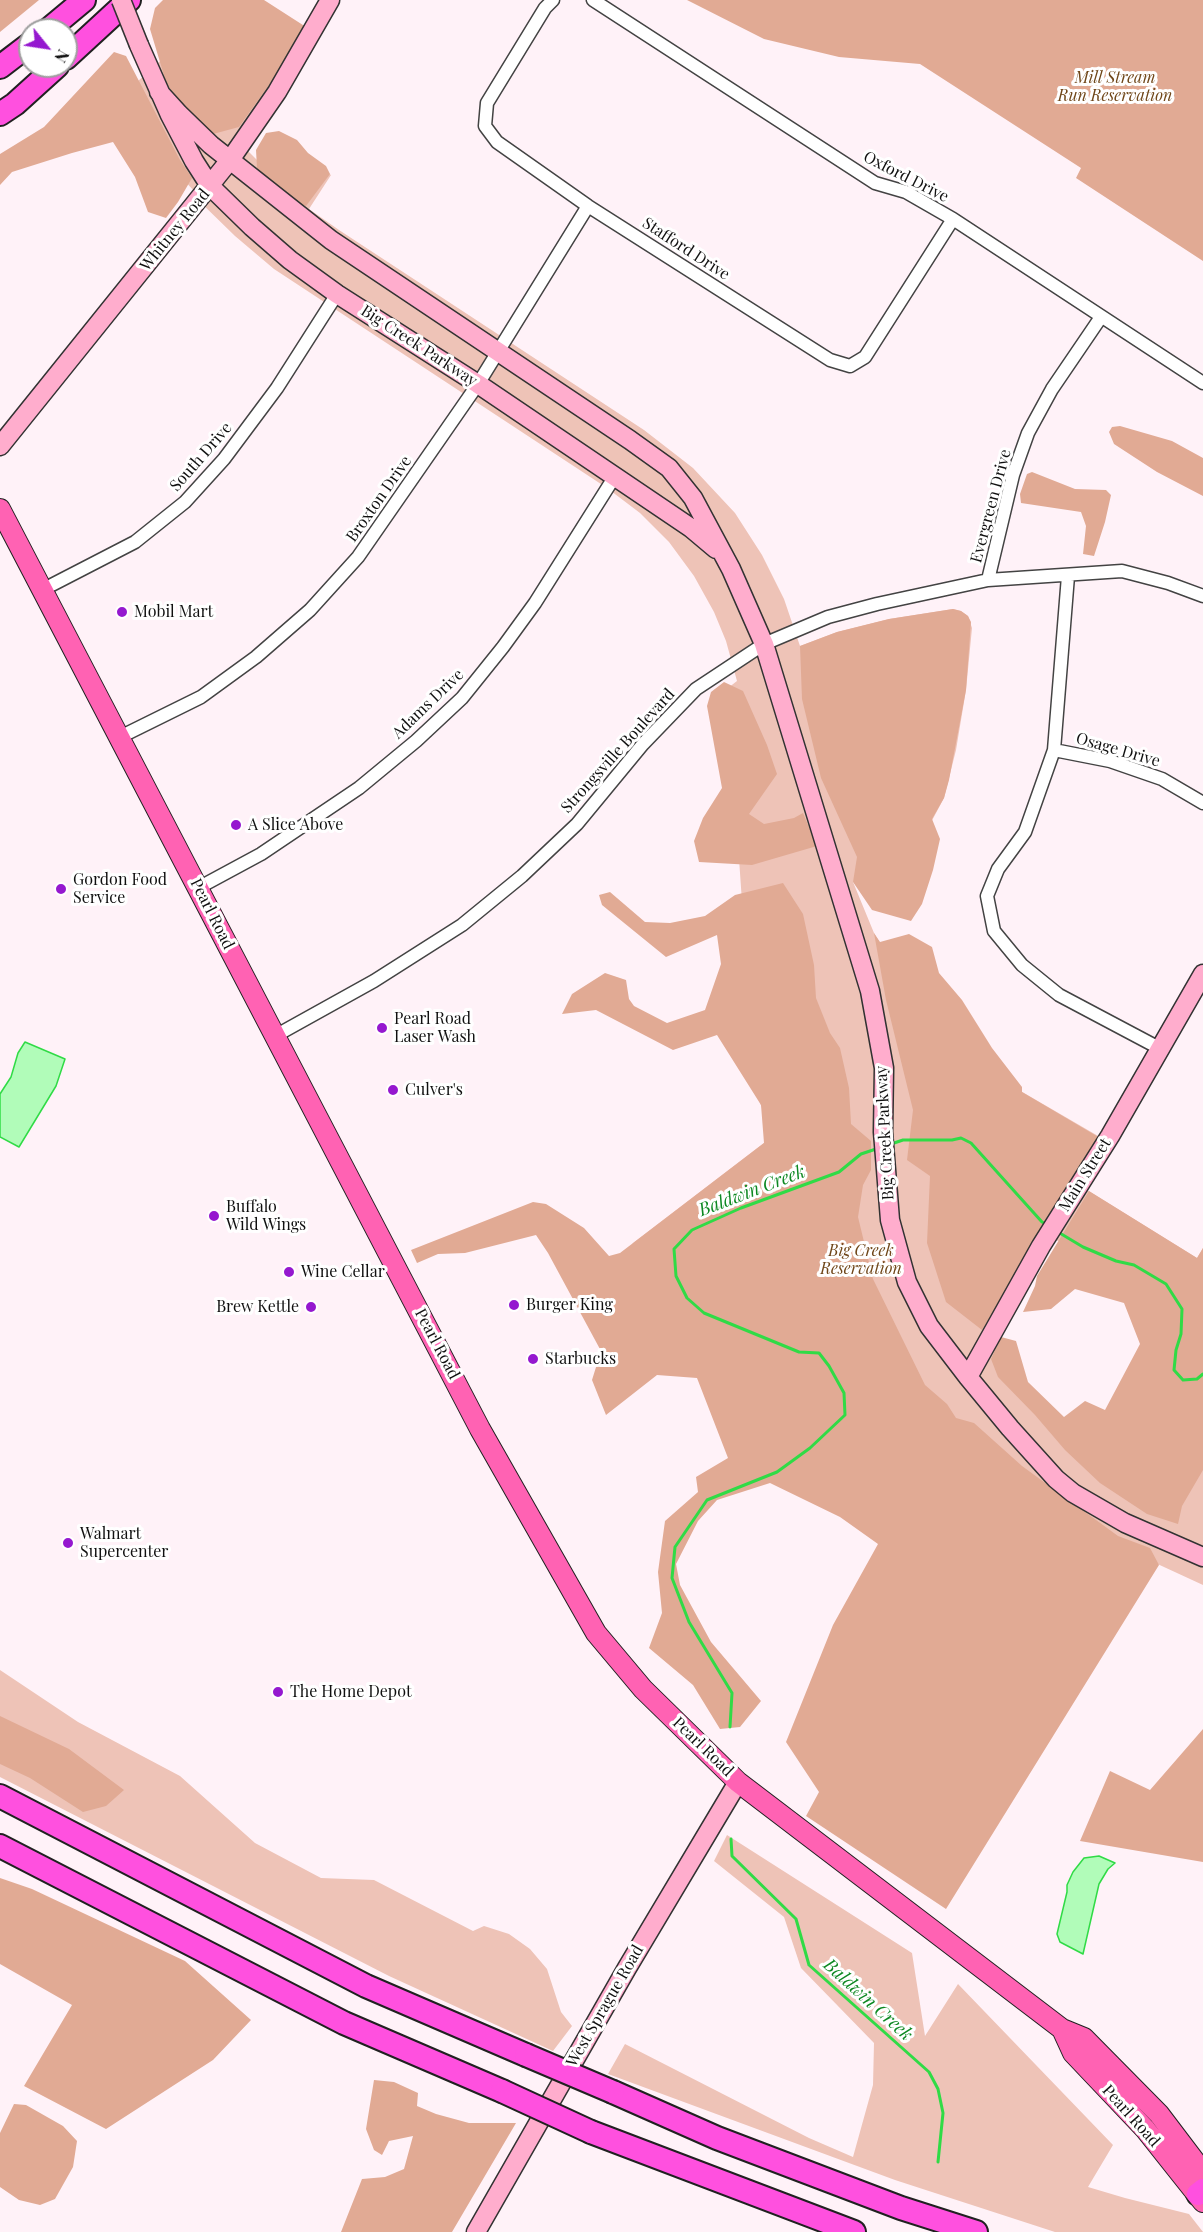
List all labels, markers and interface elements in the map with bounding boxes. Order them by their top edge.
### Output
north arrow [18,18,78,78]
text: N [50,46,74,67]
park label: Mill Stream Run Reservation [1058,68,1172,106]
street label: Oxford Drive [860,147,952,207]
street label: Whitney Road [136,185,214,275]
street label: Stafford Drive [639,214,733,284]
street label: Big Creek Parkway [357,301,481,391]
street label: South Drive [166,419,236,495]
street label: Evergreen Drive [967,447,1015,565]
street label: Broxton Drive [342,452,416,546]
place label: Mobil Mart [134,602,213,622]
marker: Mobil Mart [115,605,129,619]
street label: Adams Drive [388,665,468,743]
street label: Strongsville Boulevard [557,685,679,817]
street label: Osage Drive [1074,729,1162,771]
place label: A Slice Above [248,815,343,835]
marker: A Slice Above [229,818,243,832]
place label: Gordon Food Service [73,870,167,908]
street label: Pearl Road [186,875,238,953]
marker: Gordon Food Service [54,882,68,896]
place label: Pearl Road Laser Wash [394,1009,476,1047]
marker: Pearl Road Laser Wash [375,1021,389,1035]
street label: Big Creek Parkway [872,1065,898,1201]
place label: Culver's [405,1080,463,1100]
marker: Culver's [386,1083,400,1097]
street label: Main Street [1055,1135,1115,1215]
water label: Baldwin Creek [696,1161,808,1221]
place label: Buffalo Wild Wings [226,1197,306,1235]
marker: Buffalo Wild Wings [207,1209,221,1223]
park label: Big Creek Reservation [820,1241,902,1279]
place label: Wine Cellar [301,1262,385,1282]
marker: Wine Cellar [282,1265,296,1279]
place label: Burger King [526,1295,613,1315]
place label: Brew Kettle [216,1297,299,1317]
marker: Burger King [507,1298,521,1312]
marker: Brew Kettle [304,1300,318,1314]
street label: Pearl Road [410,1305,464,1383]
place label: Starbucks [545,1349,616,1369]
marker: Starbucks [526,1352,540,1366]
place label: Walmart Supercenter [80,1524,168,1562]
marker: Walmart Supercenter [61,1536,75,1550]
place label: The Home Depot [290,1682,412,1702]
marker: The Home Depot [271,1685,285,1699]
street label: Pearl Road [669,1713,737,1781]
street label: West Sprague Road [562,1942,648,2070]
water label: Baldwin Creek [819,1954,917,2046]
street label: Pearl Road [1098,2081,1164,2151]

